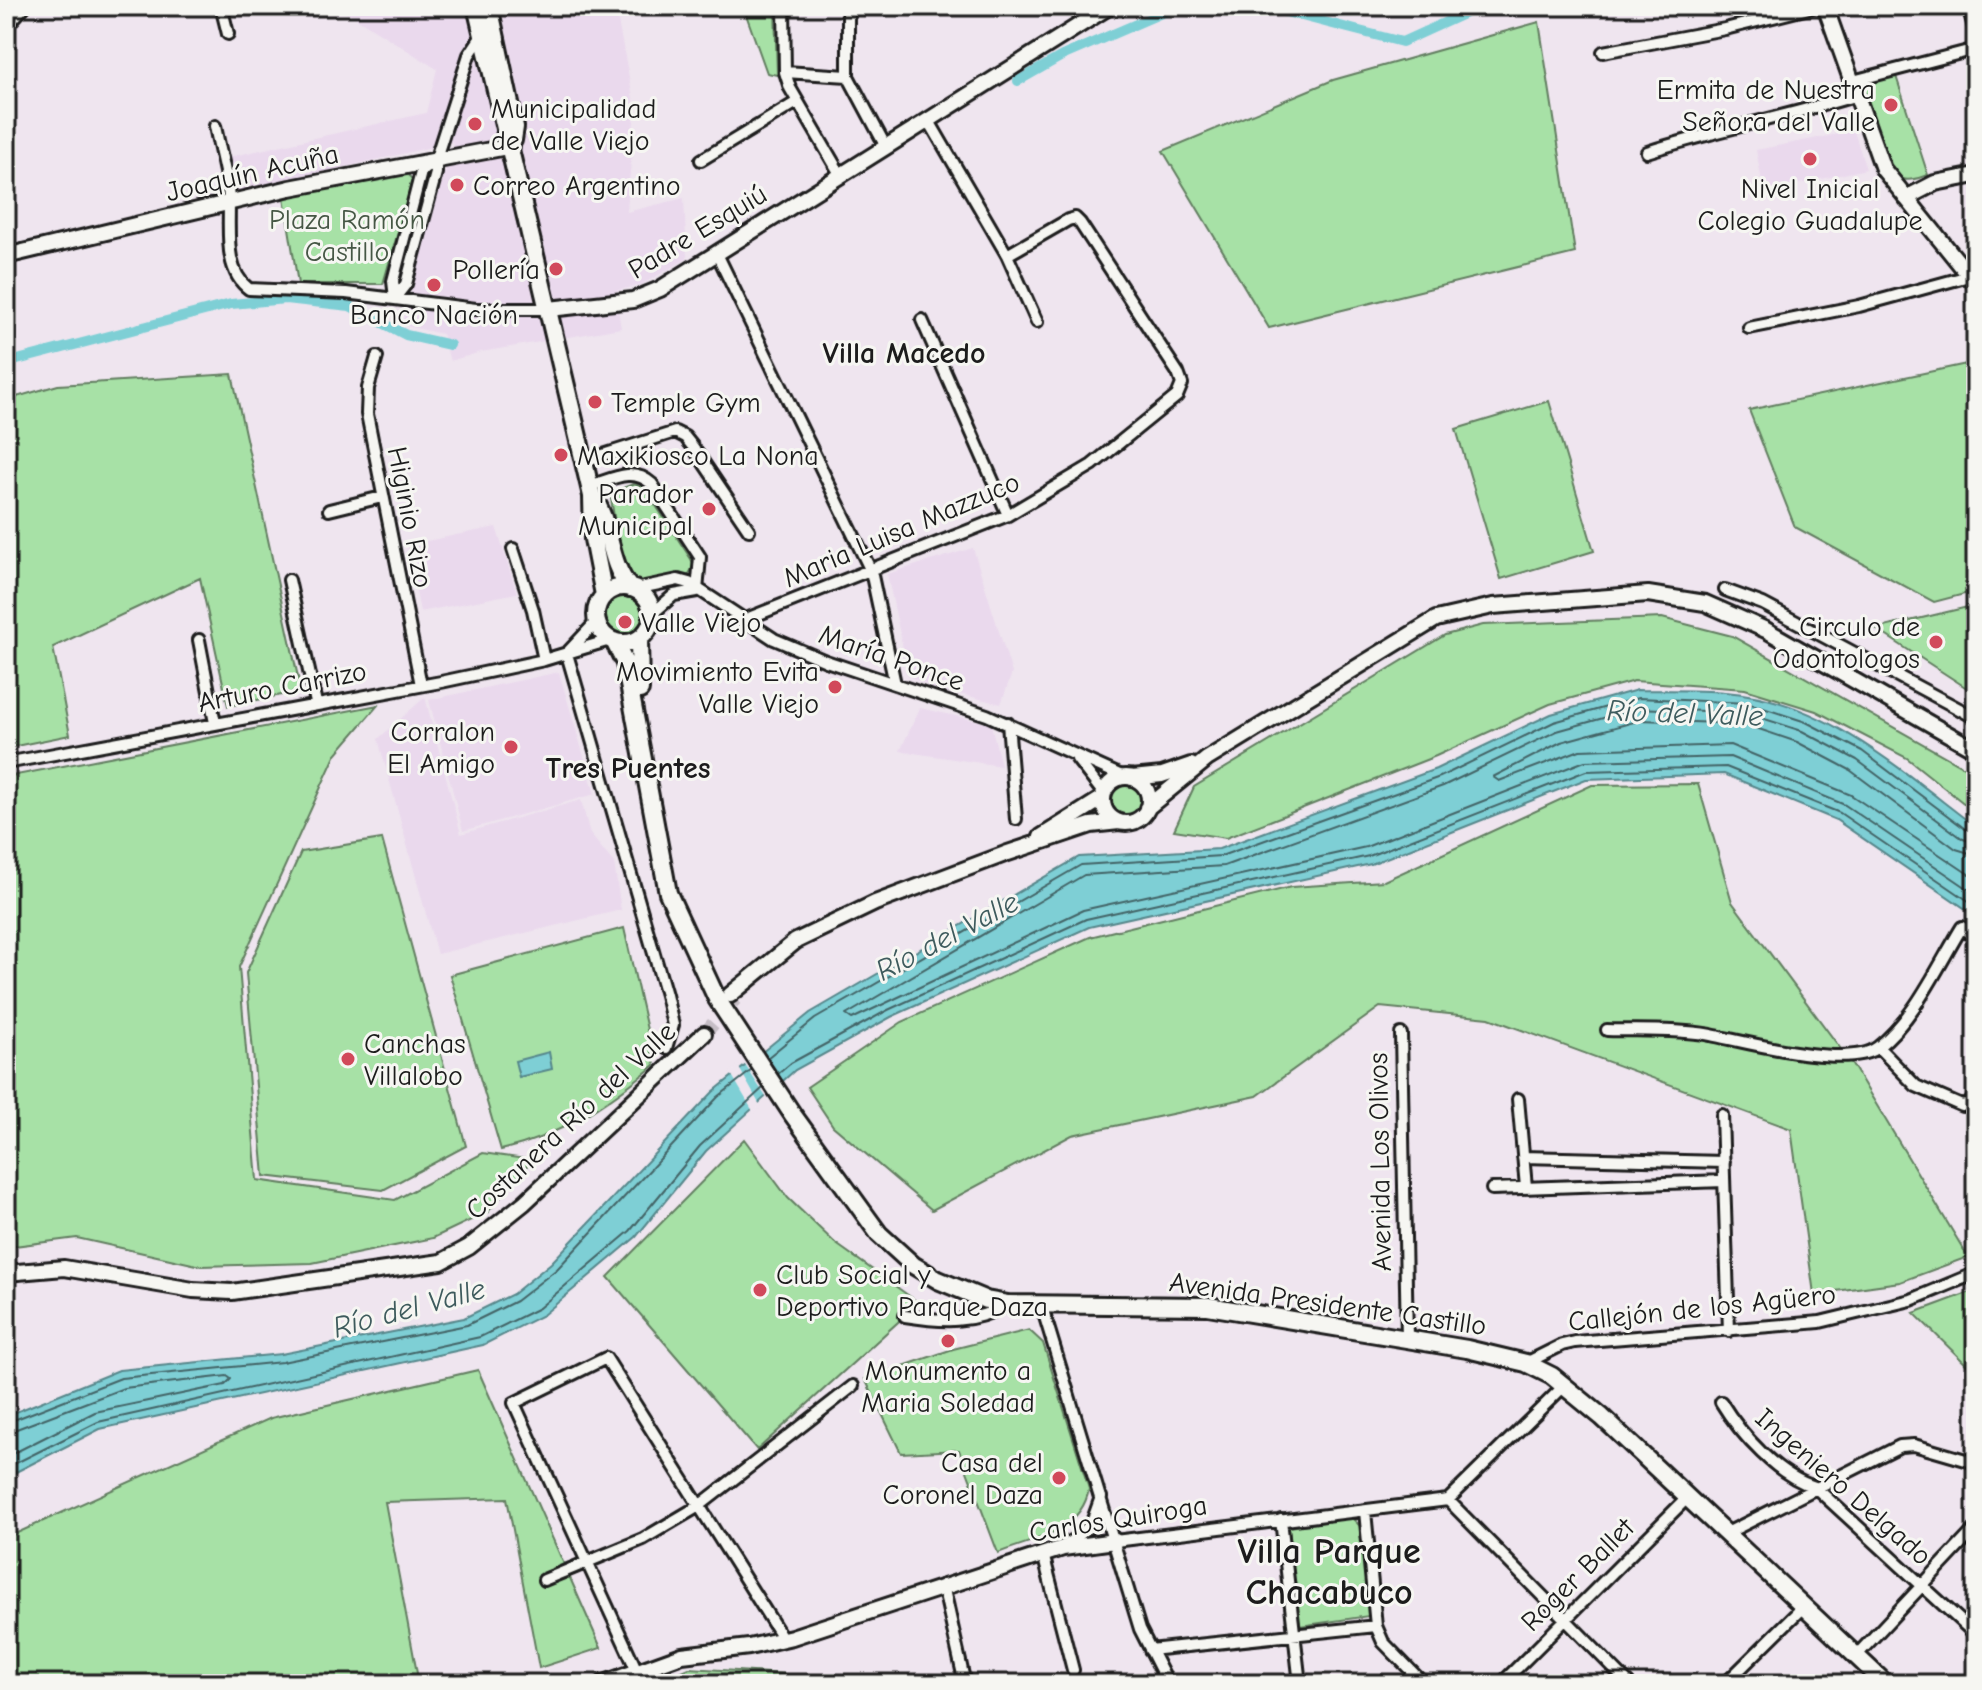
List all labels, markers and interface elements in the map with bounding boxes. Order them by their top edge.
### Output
place label: Ermita de Nuestra Señora del Valle [1657,74,1875,138]
place label: Municipalidad de Valle Viejo [491,93,656,157]
marker: Ermita de Nuestra Señora del Valle [1882,96,1900,114]
marker: Municipalidad de Valle Viejo [466,115,484,133]
street label: Joaquín Acuña [163,138,342,208]
marker: Nivel Inicial Colegio Guadalupe [1801,150,1819,168]
place label: Correo Argentino [473,170,680,202]
place label: Nivel Inicial Colegio Guadalupe [1698,173,1922,237]
marker: Correo Argentino [448,176,466,194]
street label: Padre Esquiú [623,178,772,286]
park label: Plaza Ramón Castillo [269,204,425,268]
place label: Pollería [452,254,540,286]
marker: Pollería [547,260,565,278]
marker: Banco Nación [425,276,443,294]
place label: Banco Nación [350,299,518,331]
district label: Villa Macedo [823,336,985,371]
place label: Temple Gym [611,387,761,419]
marker: Temple Gym [586,393,604,411]
place label: Maxikiosco La Nona [577,440,819,472]
street label: Higinio Rizo [381,444,439,591]
marker: Maxikiosco La Nona [552,446,570,464]
street label: Maria Luisa Mazzuco [778,466,1024,594]
place label: Parador Municipal [578,478,693,542]
marker: Parador Municipal [700,500,718,518]
place label: Valle Viejo [641,607,761,639]
place label: Circulo de Odontologos [1773,611,1920,675]
marker: Valle Viejo [616,613,634,631]
street label: María Ponce [815,618,969,698]
marker: Circulo de Odontologos [1927,633,1945,651]
street label: Arturo Carrizo [195,655,369,719]
place label: Movimiento Evita Valle Viejo [616,656,819,720]
marker: Movimiento Evita Valle Viejo [826,678,844,696]
water label: Río del Valle [1606,693,1764,734]
place label: Corralon El Amigo [387,716,495,780]
marker: Corralon El Amigo [502,738,520,756]
district label: Tres Puentes [546,751,710,786]
water label: Río del Valle [870,884,1025,989]
street label: Costanera Río del Valle [459,1015,682,1226]
place label: Canchas Villalobo [364,1028,466,1092]
marker: Canchas Villalobo [339,1050,357,1068]
street label: Avenida Los Olivos [1362,1052,1398,1272]
place label: Club Social y Deportivo Parque Daza [776,1259,1048,1323]
street label: Avenida Presidente Castillo [1167,1266,1488,1342]
water label: Río del Valle [329,1271,489,1346]
street label: Callejón de los Agüero [1567,1278,1838,1338]
marker: Club Social y Deportivo Parque Daza [751,1281,769,1299]
marker: Monumento a Maria Soledad [939,1332,957,1350]
place label: Monumento a Maria Soledad [861,1355,1035,1419]
street label: Ingeniero Delgado [1749,1402,1938,1572]
place label: Casa del Coronel Daza [883,1447,1043,1511]
marker: Casa del Coronel Daza [1050,1469,1068,1487]
street label: Carlos Quiroga [1027,1489,1209,1549]
street label: Roger Ballet [1515,1511,1642,1638]
district label: Villa Parque Chacabuco [1237,1531,1421,1613]

